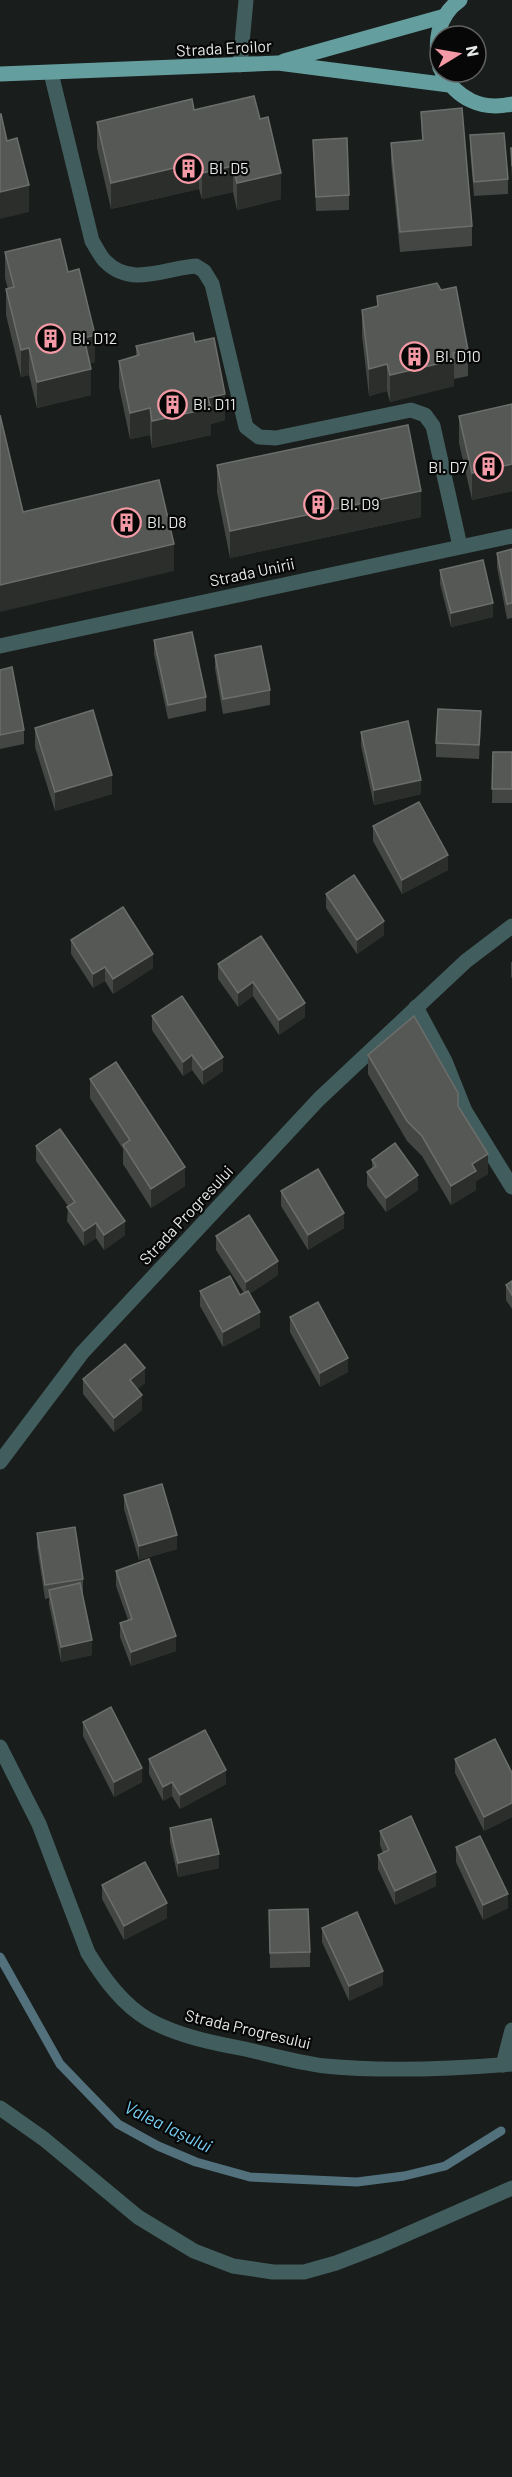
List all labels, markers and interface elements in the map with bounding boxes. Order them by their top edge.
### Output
north arrow [428,24,488,84]
street label: Strada Eroilor [176,36,272,59]
text: N [463,44,484,58]
building icon: Bl. D5 [172,152,204,184]
place label: Bl. D5 [209,158,248,177]
building icon: Bl. D12 [35,322,67,354]
place label: Bl. D12 [72,328,117,347]
building icon: Bl. D10 [398,340,430,372]
place label: Bl. D10 [435,346,481,365]
building icon: Bl. D11 [156,388,188,420]
place label: Bl. D11 [193,394,236,413]
building icon: Bl. D7 [472,451,504,483]
place label: Bl. D7 [428,457,467,476]
building icon: Bl. D9 [303,488,335,520]
place label: Bl. D9 [340,494,380,513]
building icon: Bl. D8 [110,506,142,538]
place label: Bl. D8 [147,512,187,531]
street label: Strada Unirii [208,553,296,590]
street label: Strada Progresului [135,1161,236,1268]
street label: Strada Progresului [183,2005,313,2052]
water label: Valea Iașului [121,2095,216,2157]

